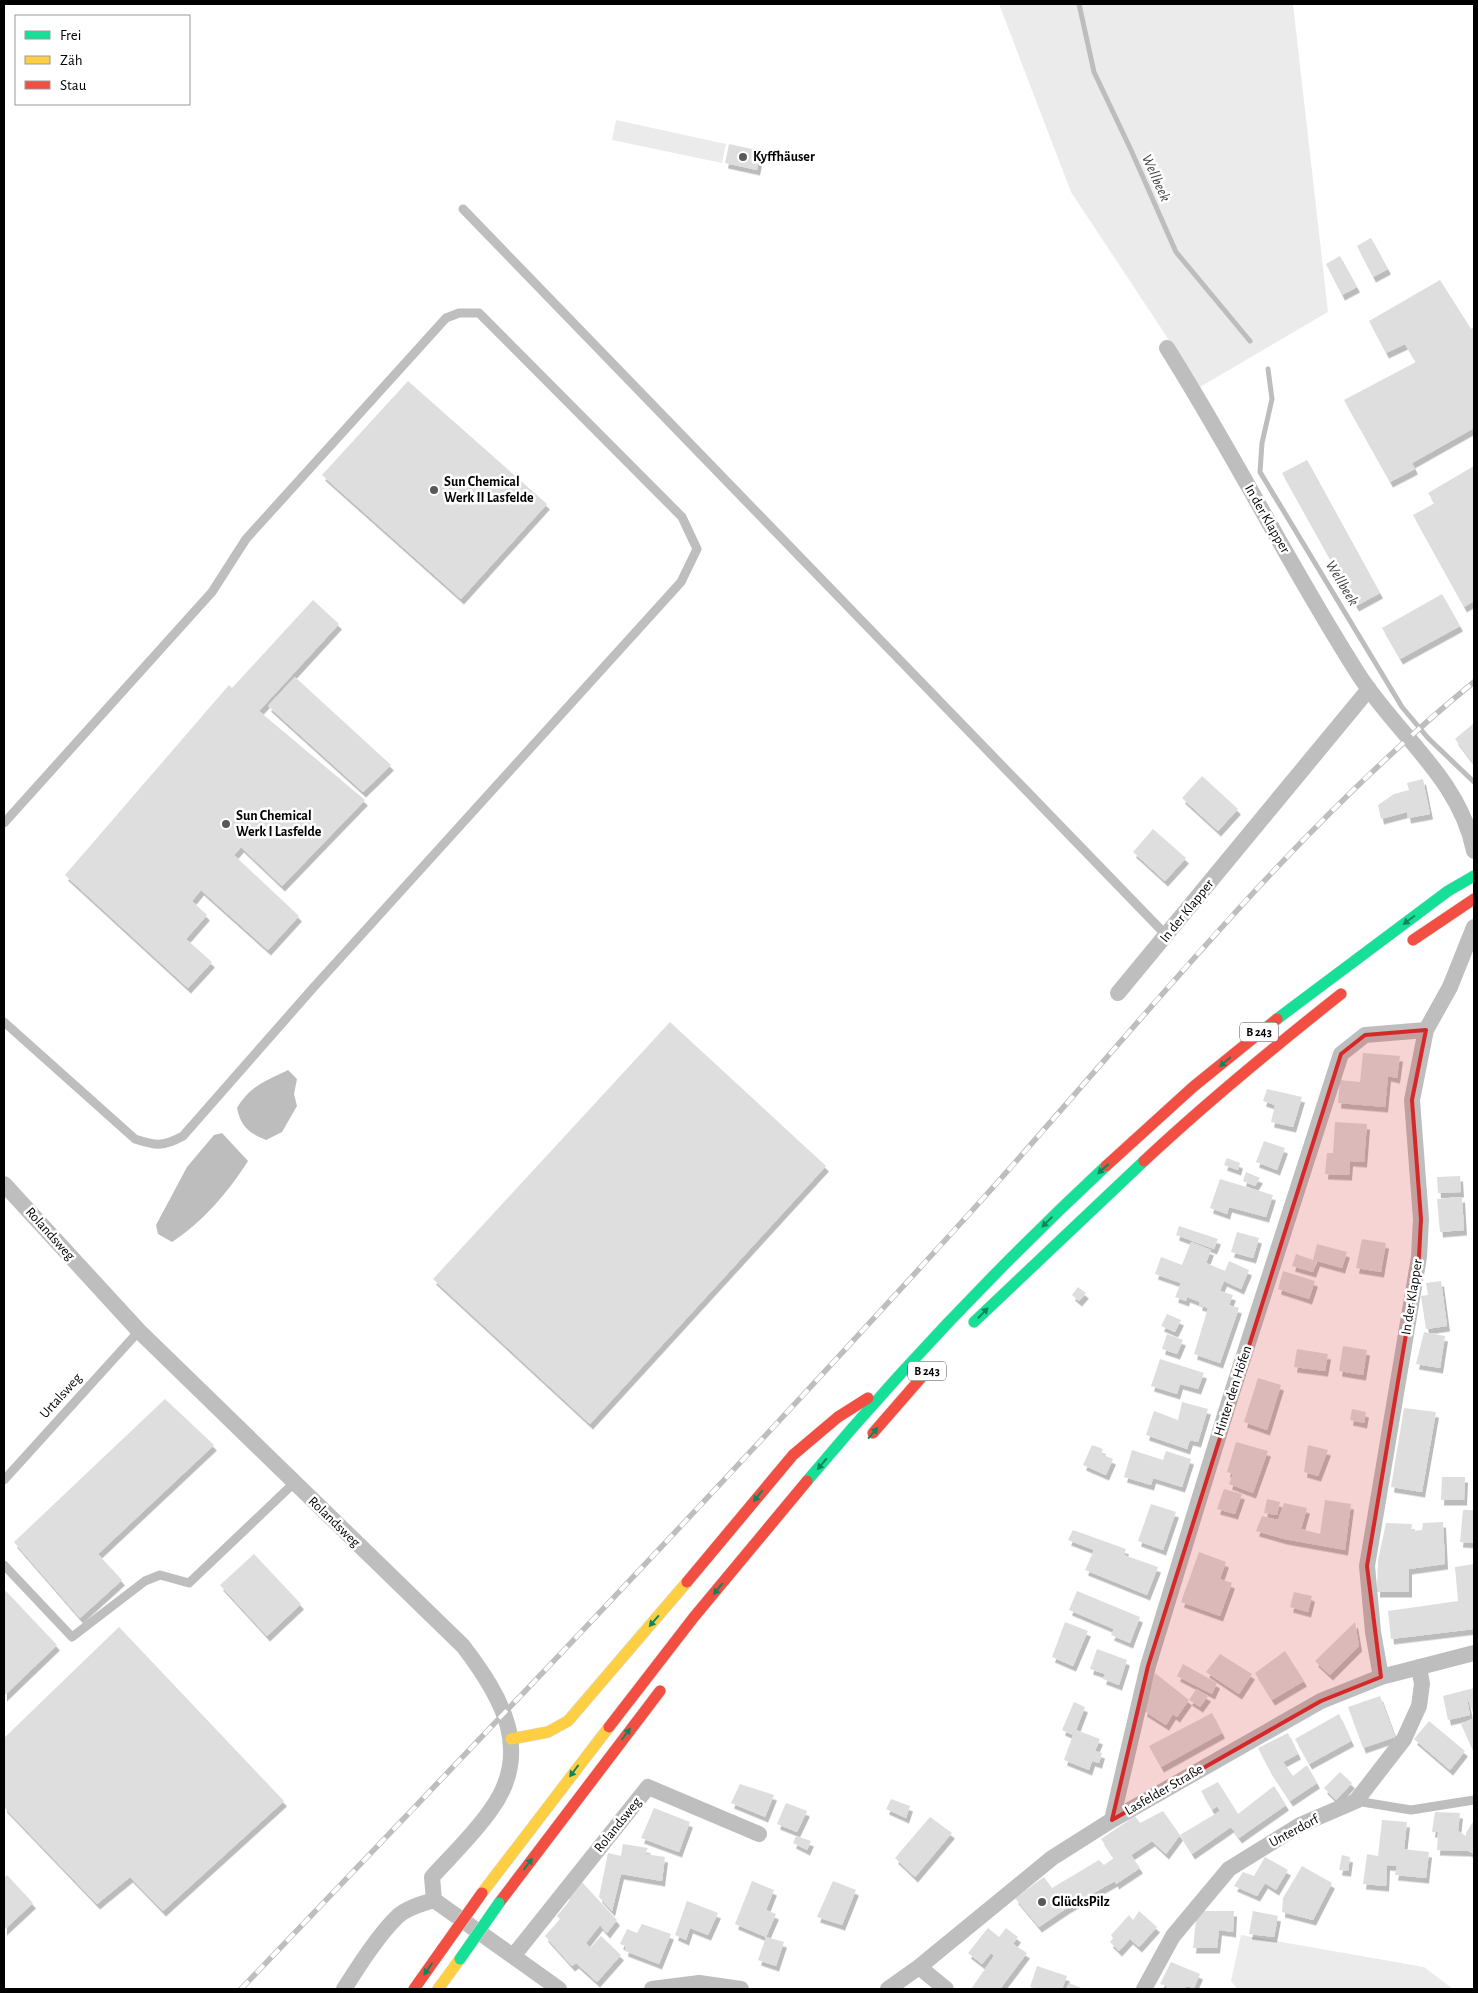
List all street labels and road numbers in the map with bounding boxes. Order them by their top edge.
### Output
street label: In der Klapper [1242,482,1292,556]
street label: In der Klapper [1157,877,1217,945]
road number: B 243 [1240,1022,1278,1042]
street label: Rolandsweg [23,1205,77,1263]
street label: In der Klapper [1399,1258,1425,1336]
street label: Hinter den Höfen [1212,1344,1254,1438]
road number: B 243 [908,1362,946,1380]
street label: Urtalsweg [37,1371,85,1421]
street label: Rolandsweg [305,1494,363,1550]
street label: Lasfelder Straße [1122,1762,1206,1818]
street label: Rolandsweg [592,1795,644,1855]
street label: Unterdorf [1267,1812,1322,1850]

